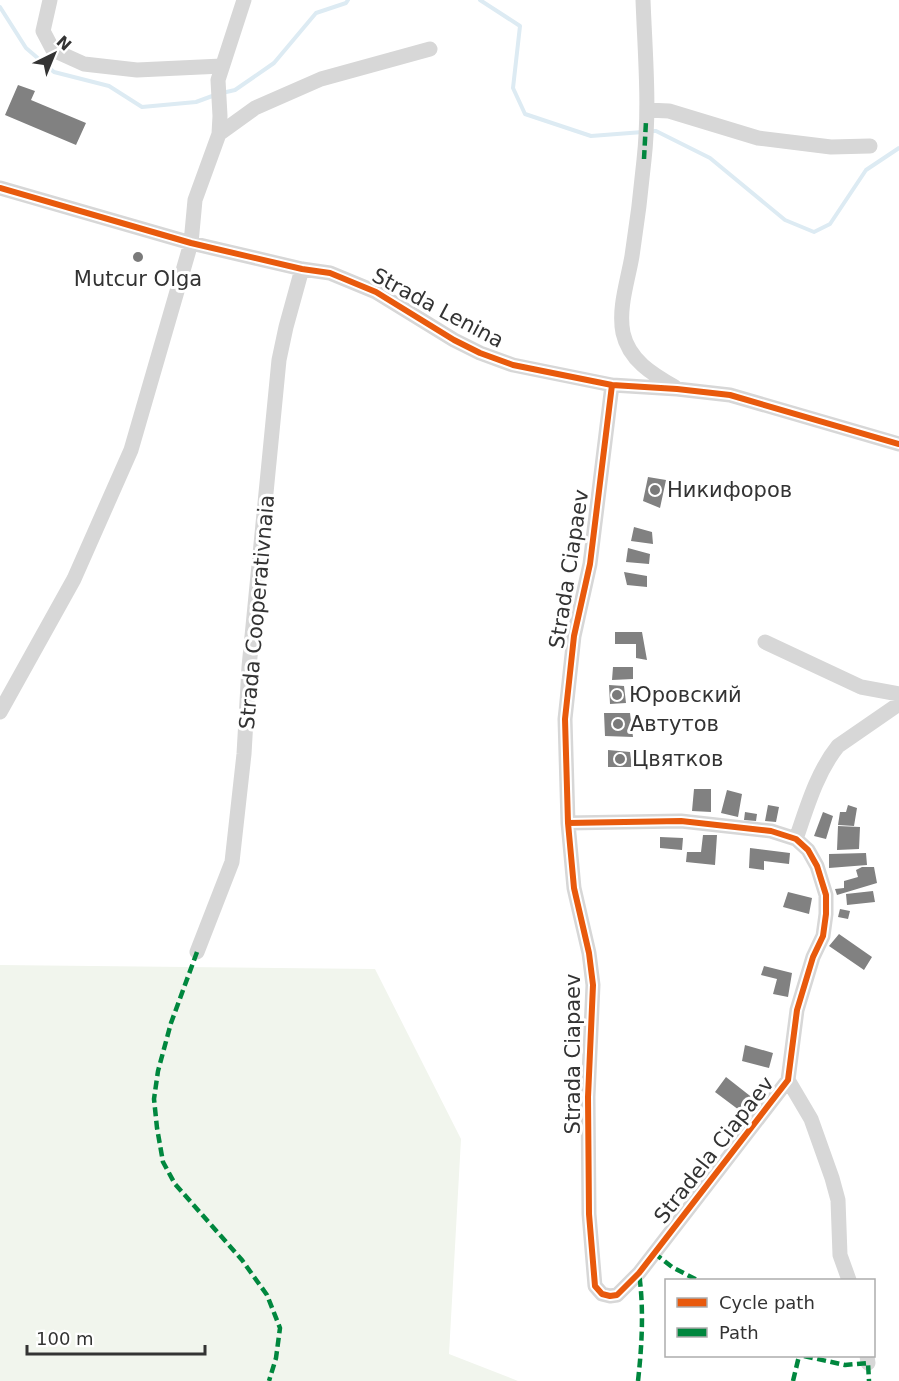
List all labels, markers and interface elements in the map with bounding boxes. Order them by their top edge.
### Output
north arrow [24,24,84,84]
text: N [53,32,75,55]
marker: Mutcur Olga [131,250,145,264]
street label: Strada Lenina [368,263,508,353]
place label: Mutcur Olga [74,267,202,291]
place label: Никифоров [667,478,792,502]
marker: Никифоров [648,483,662,497]
street label: Strada Ciapaev [545,488,593,650]
street label: Strada Cooperativnaia [235,494,279,730]
place label: Юровский [629,683,742,707]
marker: Юровский [610,688,624,702]
place label: Автутов [630,712,719,736]
marker: Автутов [611,717,625,731]
place label: Цвятков [632,747,723,771]
marker: Цвятков [613,752,627,766]
street label: Strada Ciapaev [561,974,585,1134]
street label: Stradela Ciapaev [649,1072,779,1228]
legend [665,1279,875,1357]
text: Cycle path [719,1292,815,1313]
scale bar [27,1318,206,1356]
text: Path [719,1322,759,1343]
text: 100 m [36,1328,94,1349]

